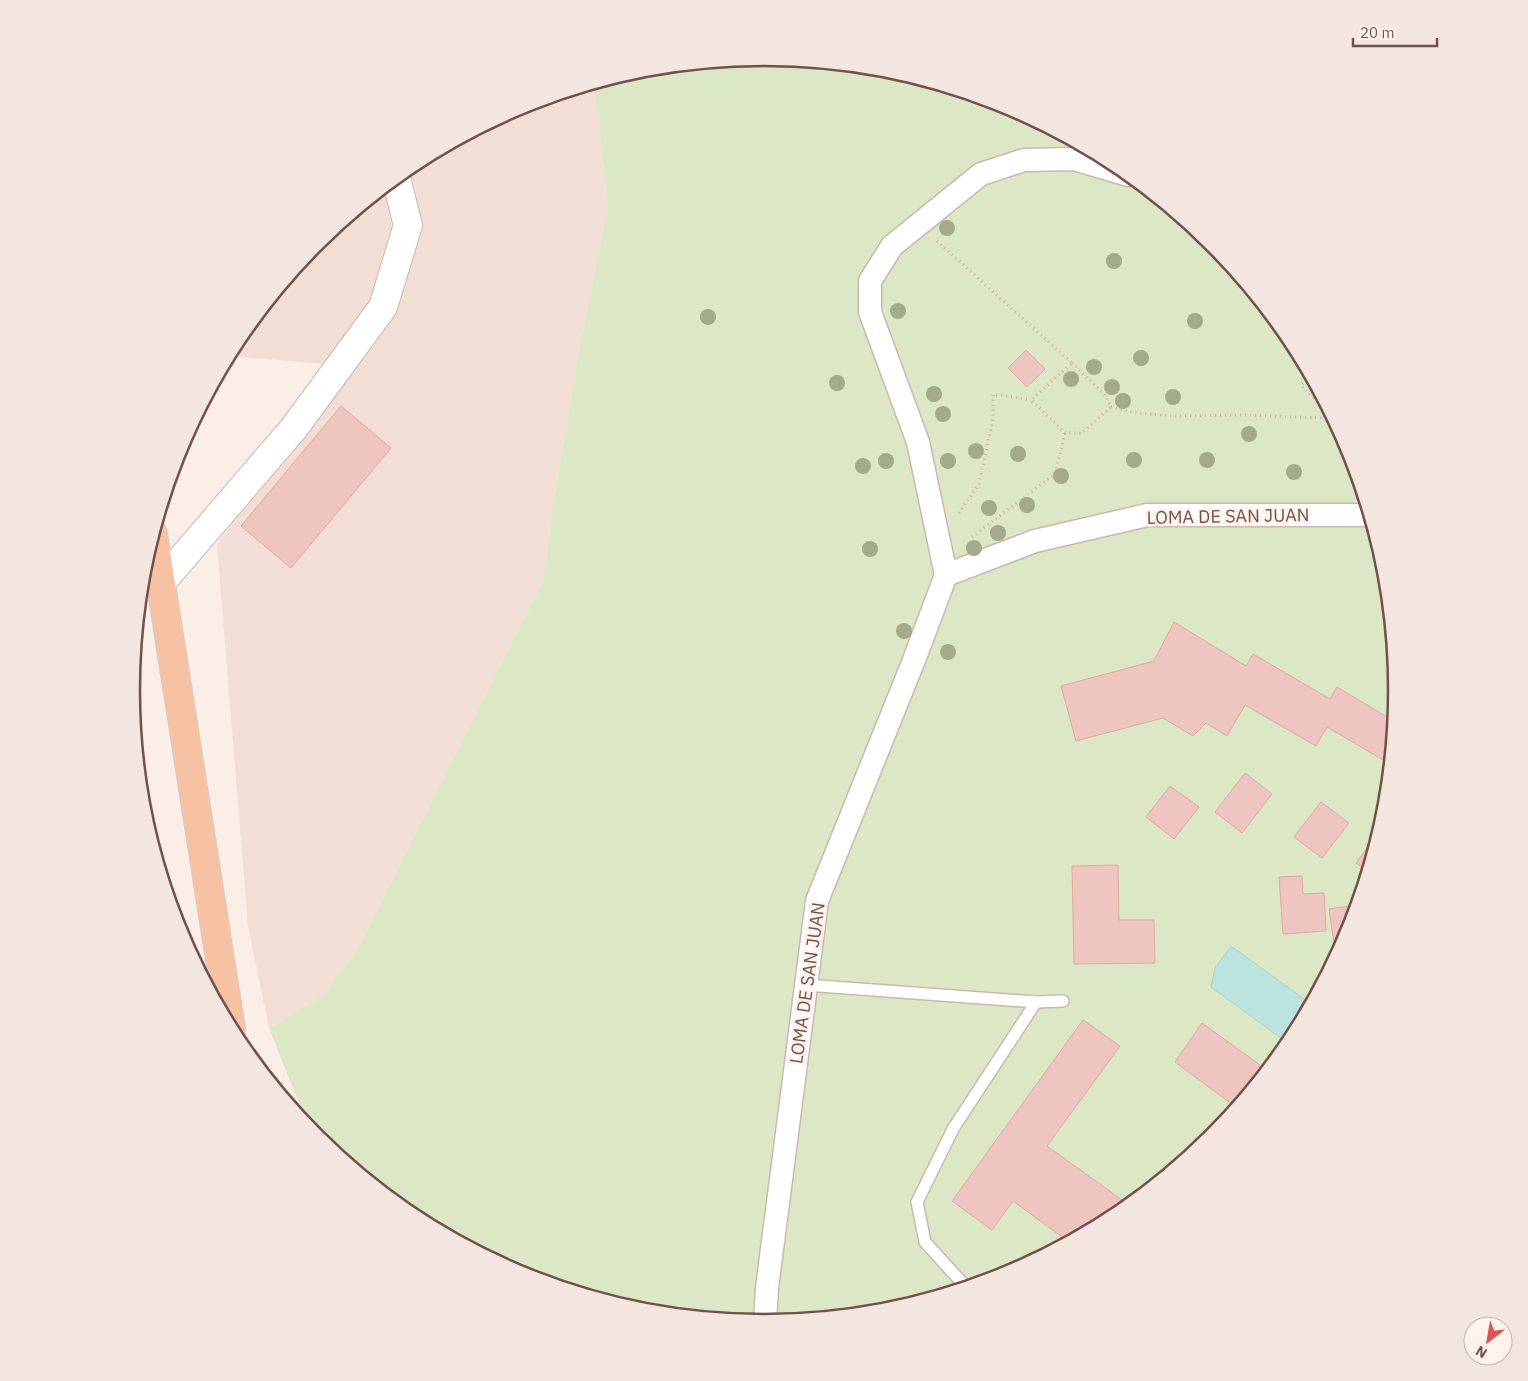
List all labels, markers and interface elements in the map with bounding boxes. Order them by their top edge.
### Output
scale bar [1353,15,1437,47]
text: 20 m [1360,23,1395,42]
street label: LOMA DE SAN JUAN [1146,503,1310,529]
street label: LOMA DE SAN JUAN [784,901,830,1065]
north arrow [1463,1316,1513,1366]
text: N [1472,1342,1490,1362]

